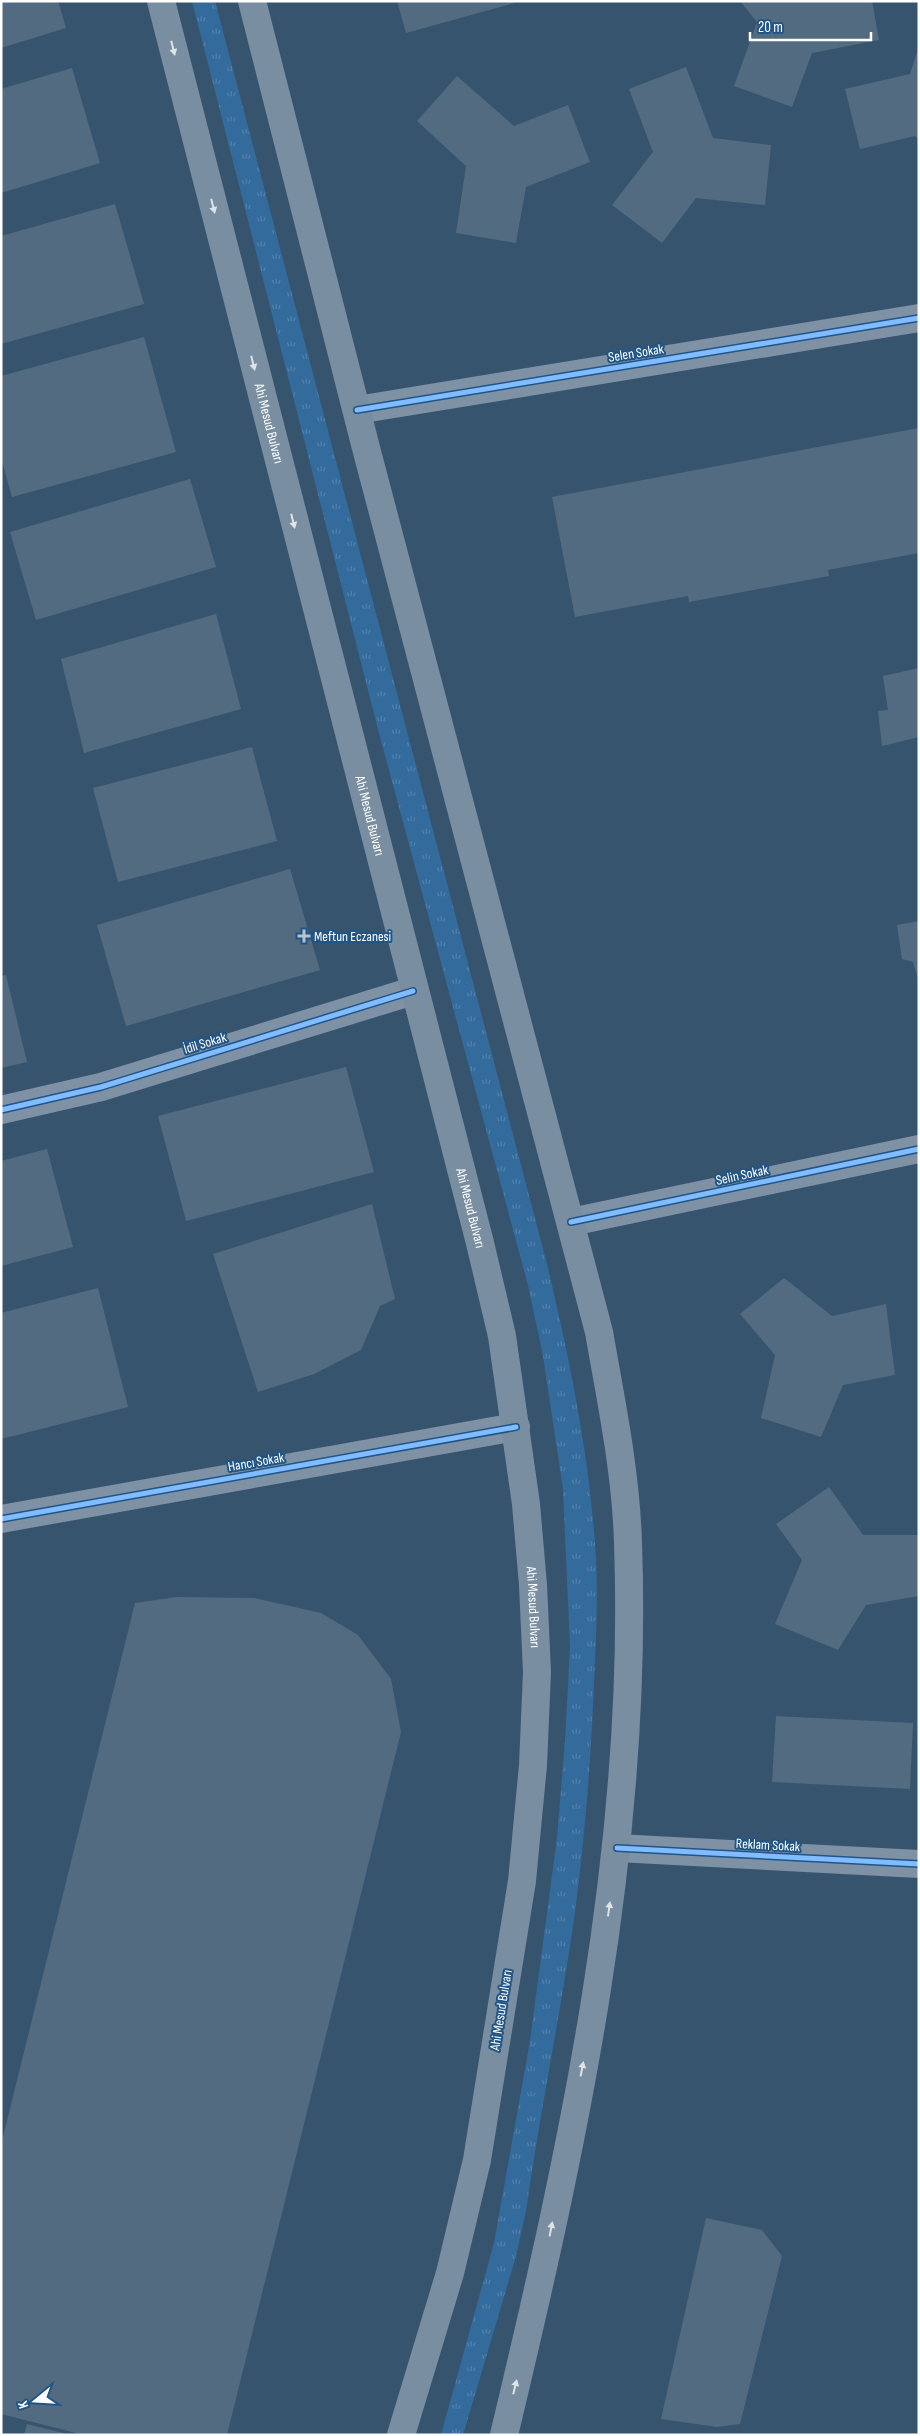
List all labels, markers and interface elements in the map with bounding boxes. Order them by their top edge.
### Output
scale bar [750,10,871,42]
text: 20 m [758,18,783,37]
one-way arrow [169,41,177,56]
one-way arrow [209,198,217,213]
street label: Selen Sokak [607,340,666,366]
one-way arrow [249,356,257,371]
street label: Ahi Mesud Bulvarı [251,381,288,465]
one-way arrow [290,513,298,528]
street label: Ahi Mesud Bulvarı [352,773,389,857]
place label: Meftun Eczanesi [314,928,391,945]
marker: Meftun Eczanesi [298,930,310,942]
street label: İdil Sokak [181,1028,229,1058]
street label: Selin Sokak [714,1161,770,1189]
street label: Ahi Mesud Bulvarı [452,1165,489,1249]
street label: Hancı Sokak [227,1449,286,1475]
street label: Ahi Mesud Bulvarı [523,1564,544,1648]
street label: Reklam Sokak [735,1835,801,1855]
one-way arrow [605,1901,613,1917]
street label: Ahi Mesud Bulvarı [486,1968,516,2053]
one-way arrow [579,2061,587,2077]
one-way arrow [548,2221,556,2237]
north arrow [10,2376,60,2426]
one-way arrow [511,2380,519,2395]
text: K [14,2399,32,2411]

